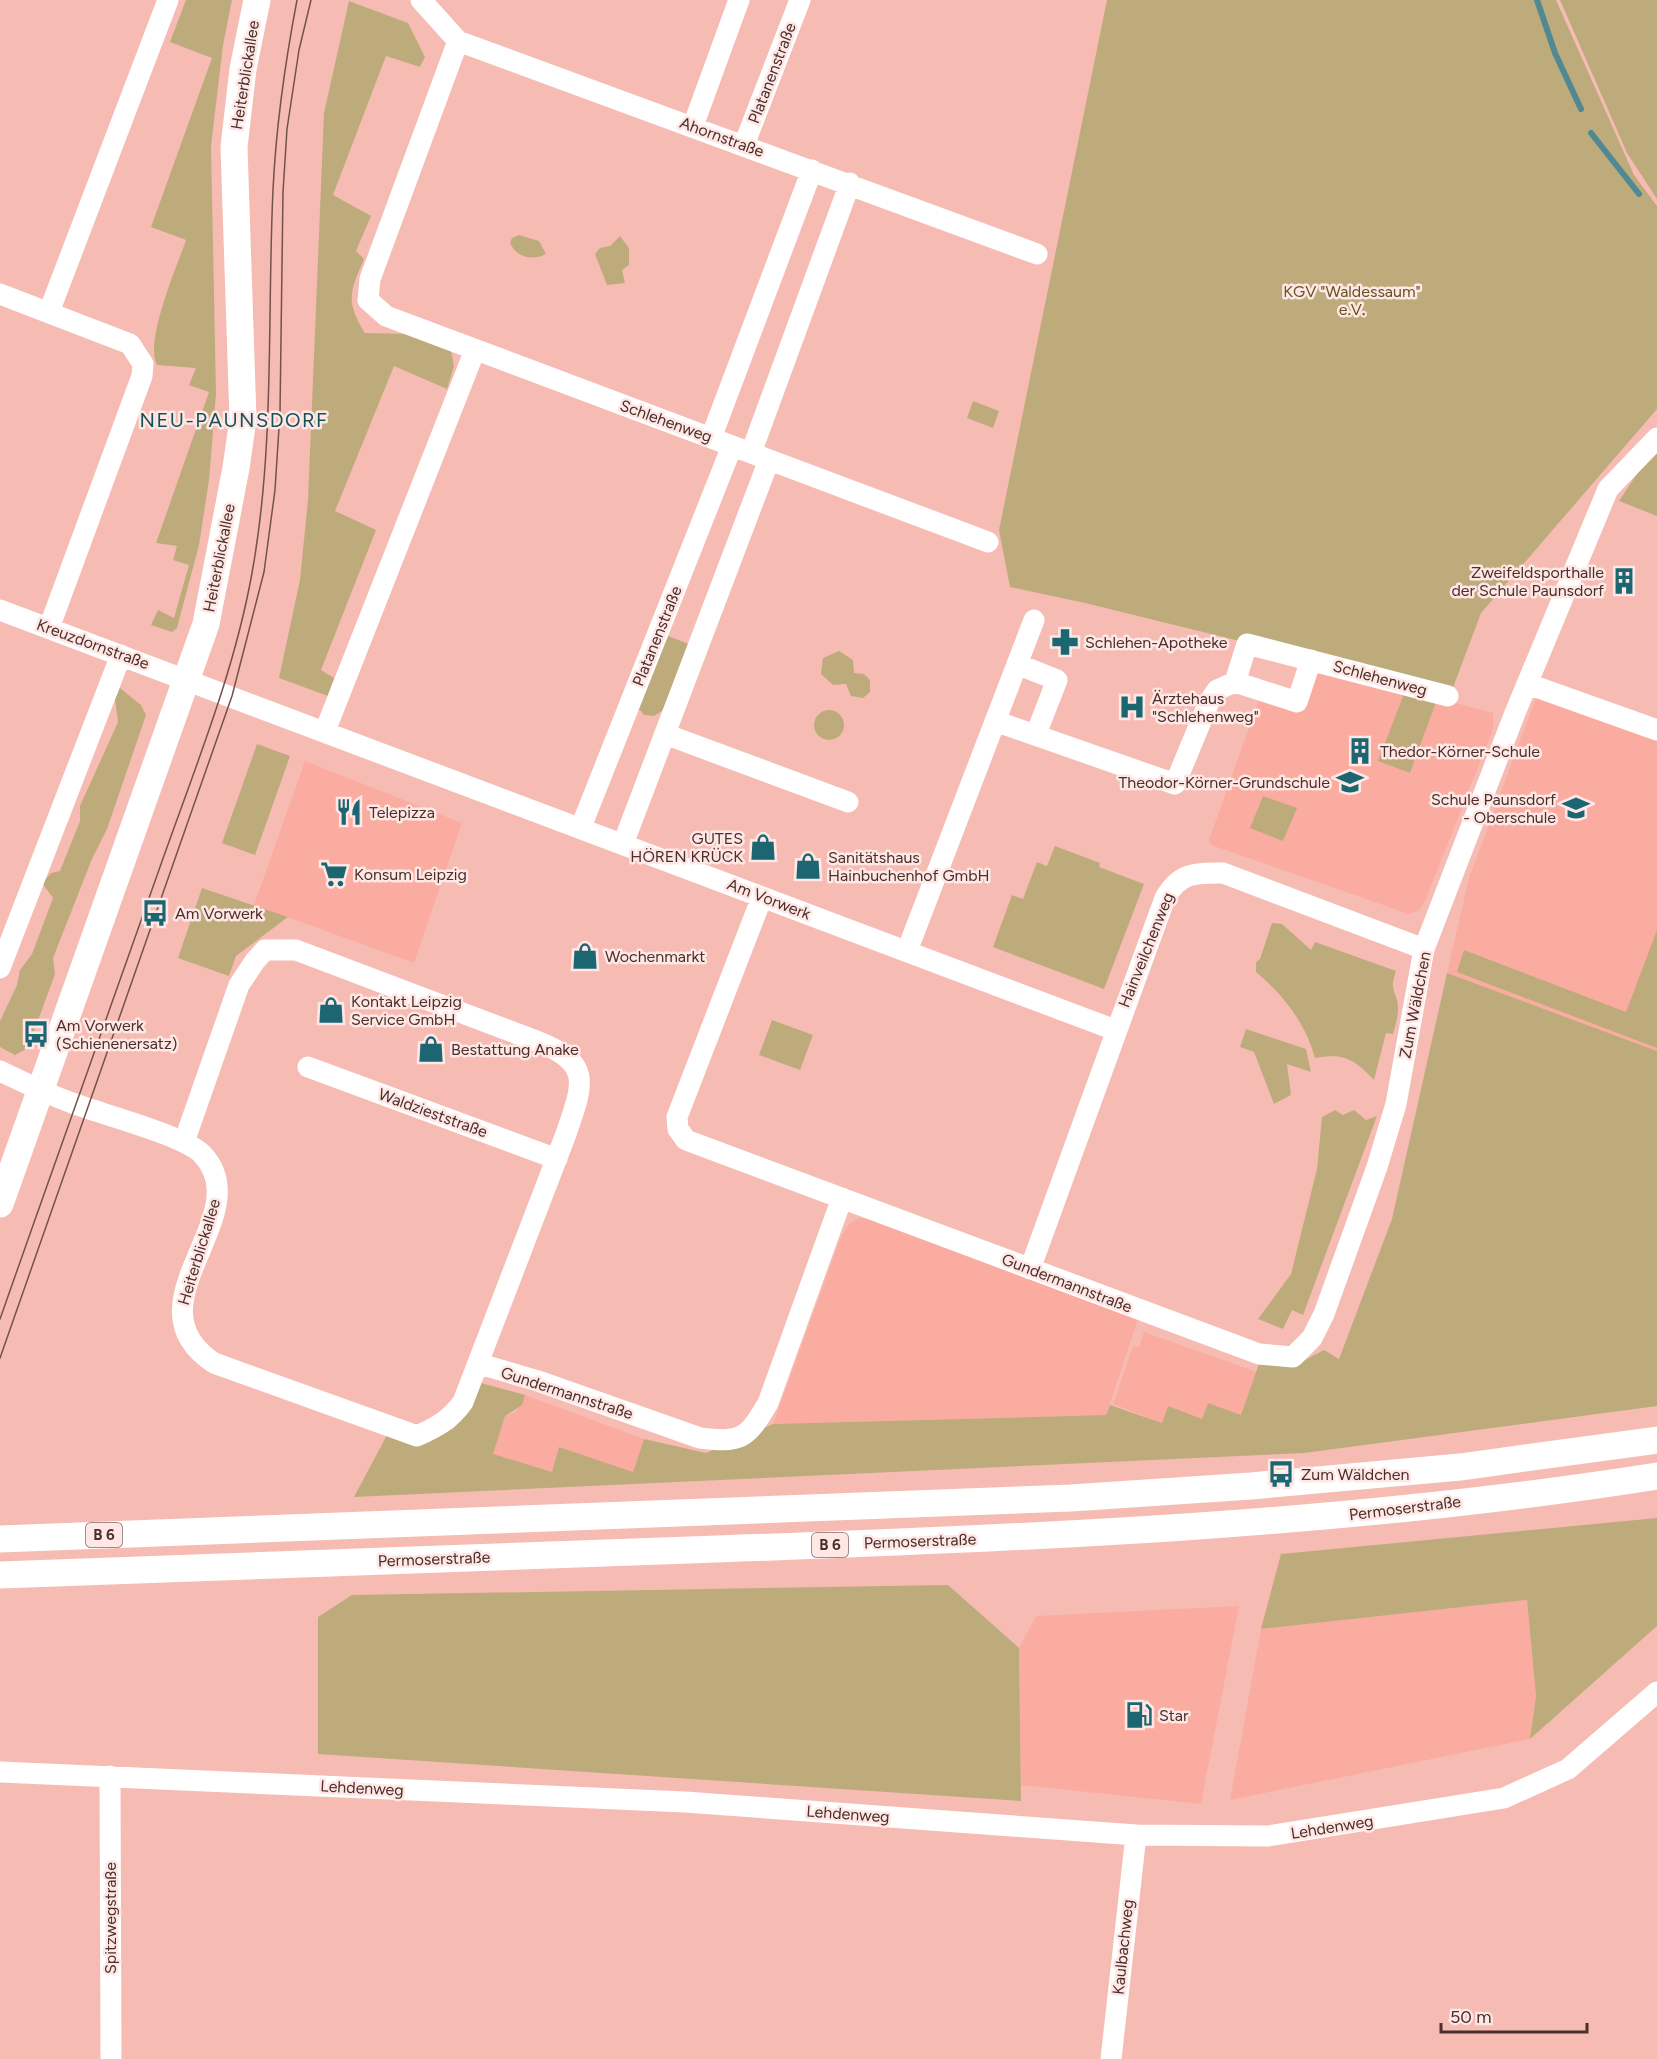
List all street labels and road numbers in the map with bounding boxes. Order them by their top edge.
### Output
street label: Heiterblickallee [227,19,263,131]
street label: Platanenstraße [744,20,800,126]
street label: Ahornstraße [677,113,767,161]
street label: Schlehenweg [617,396,715,446]
street label: Heiterblickallee [199,502,239,614]
street label: Platanenstraße [628,583,686,689]
street label: Kreuzdornstraße [34,615,152,673]
street label: Schlehenweg [1331,656,1429,700]
street label: Am Vorwerk [725,874,814,924]
street label: Hainveilchenweg [1114,890,1178,1010]
street label: Zum Wäldchen [1395,950,1435,1060]
street label: Waldzieststraße [376,1085,490,1142]
street label: Heiterblickallee [174,1196,224,1307]
street label: Gundermannstraße [999,1249,1135,1317]
street label: Gundermannstraße [498,1363,636,1423]
street label: Permoserstraße [1348,1492,1462,1524]
road number: B 6 [86,1523,122,1547]
street label: Permoserstraße [863,1530,977,1552]
road number: B 6 [812,1533,848,1557]
street label: Permoserstraße [377,1548,491,1570]
street label: Lehdenweg [320,1776,404,1800]
street label: Lehdenweg [806,1802,890,1826]
street label: Lehdenweg [1289,1811,1375,1843]
street label: Spitzwegstraße [101,1862,120,1974]
street label: Kaulbachweg [1109,1898,1137,1996]

